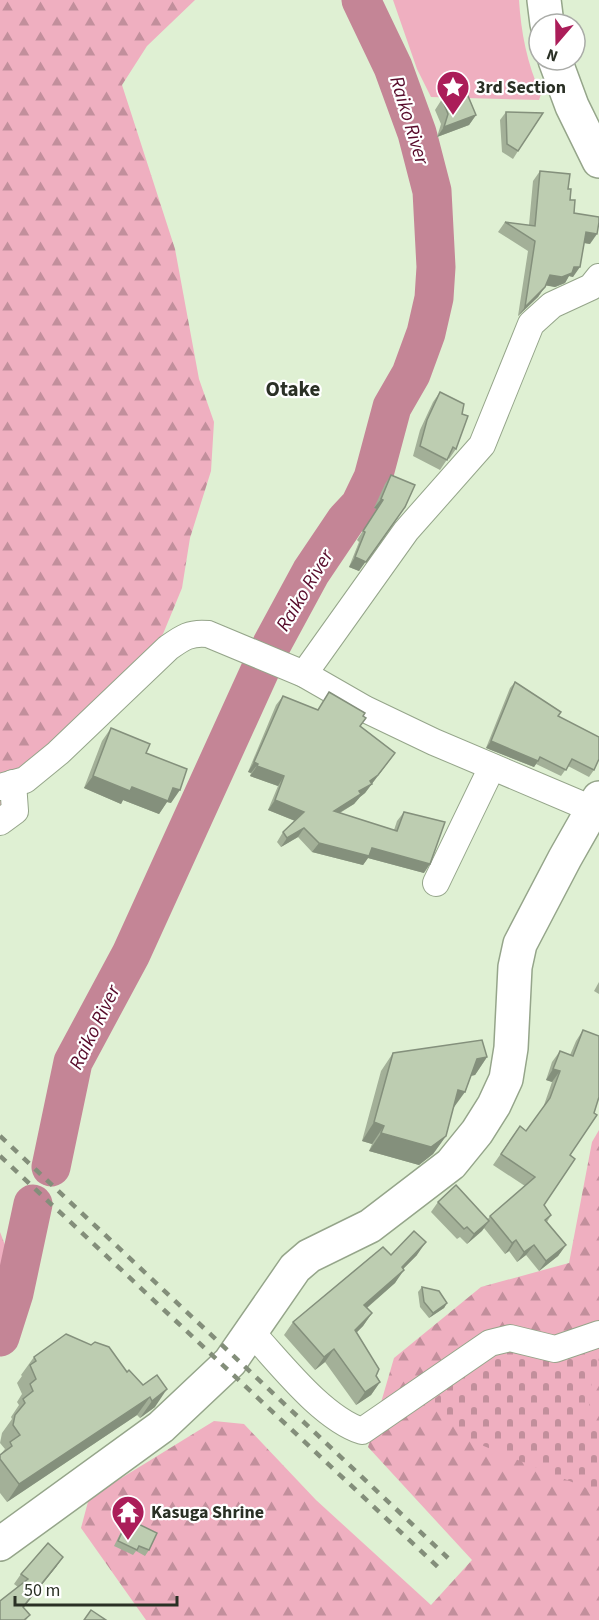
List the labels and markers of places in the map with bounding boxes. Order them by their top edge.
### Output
place icon: 3rd Section [435,69,471,116]
place label: 3rd Section [476,75,566,100]
temple icon: Kasuga Shrine [110,1494,146,1541]
place label: Kasuga Shrine [151,1500,264,1525]

